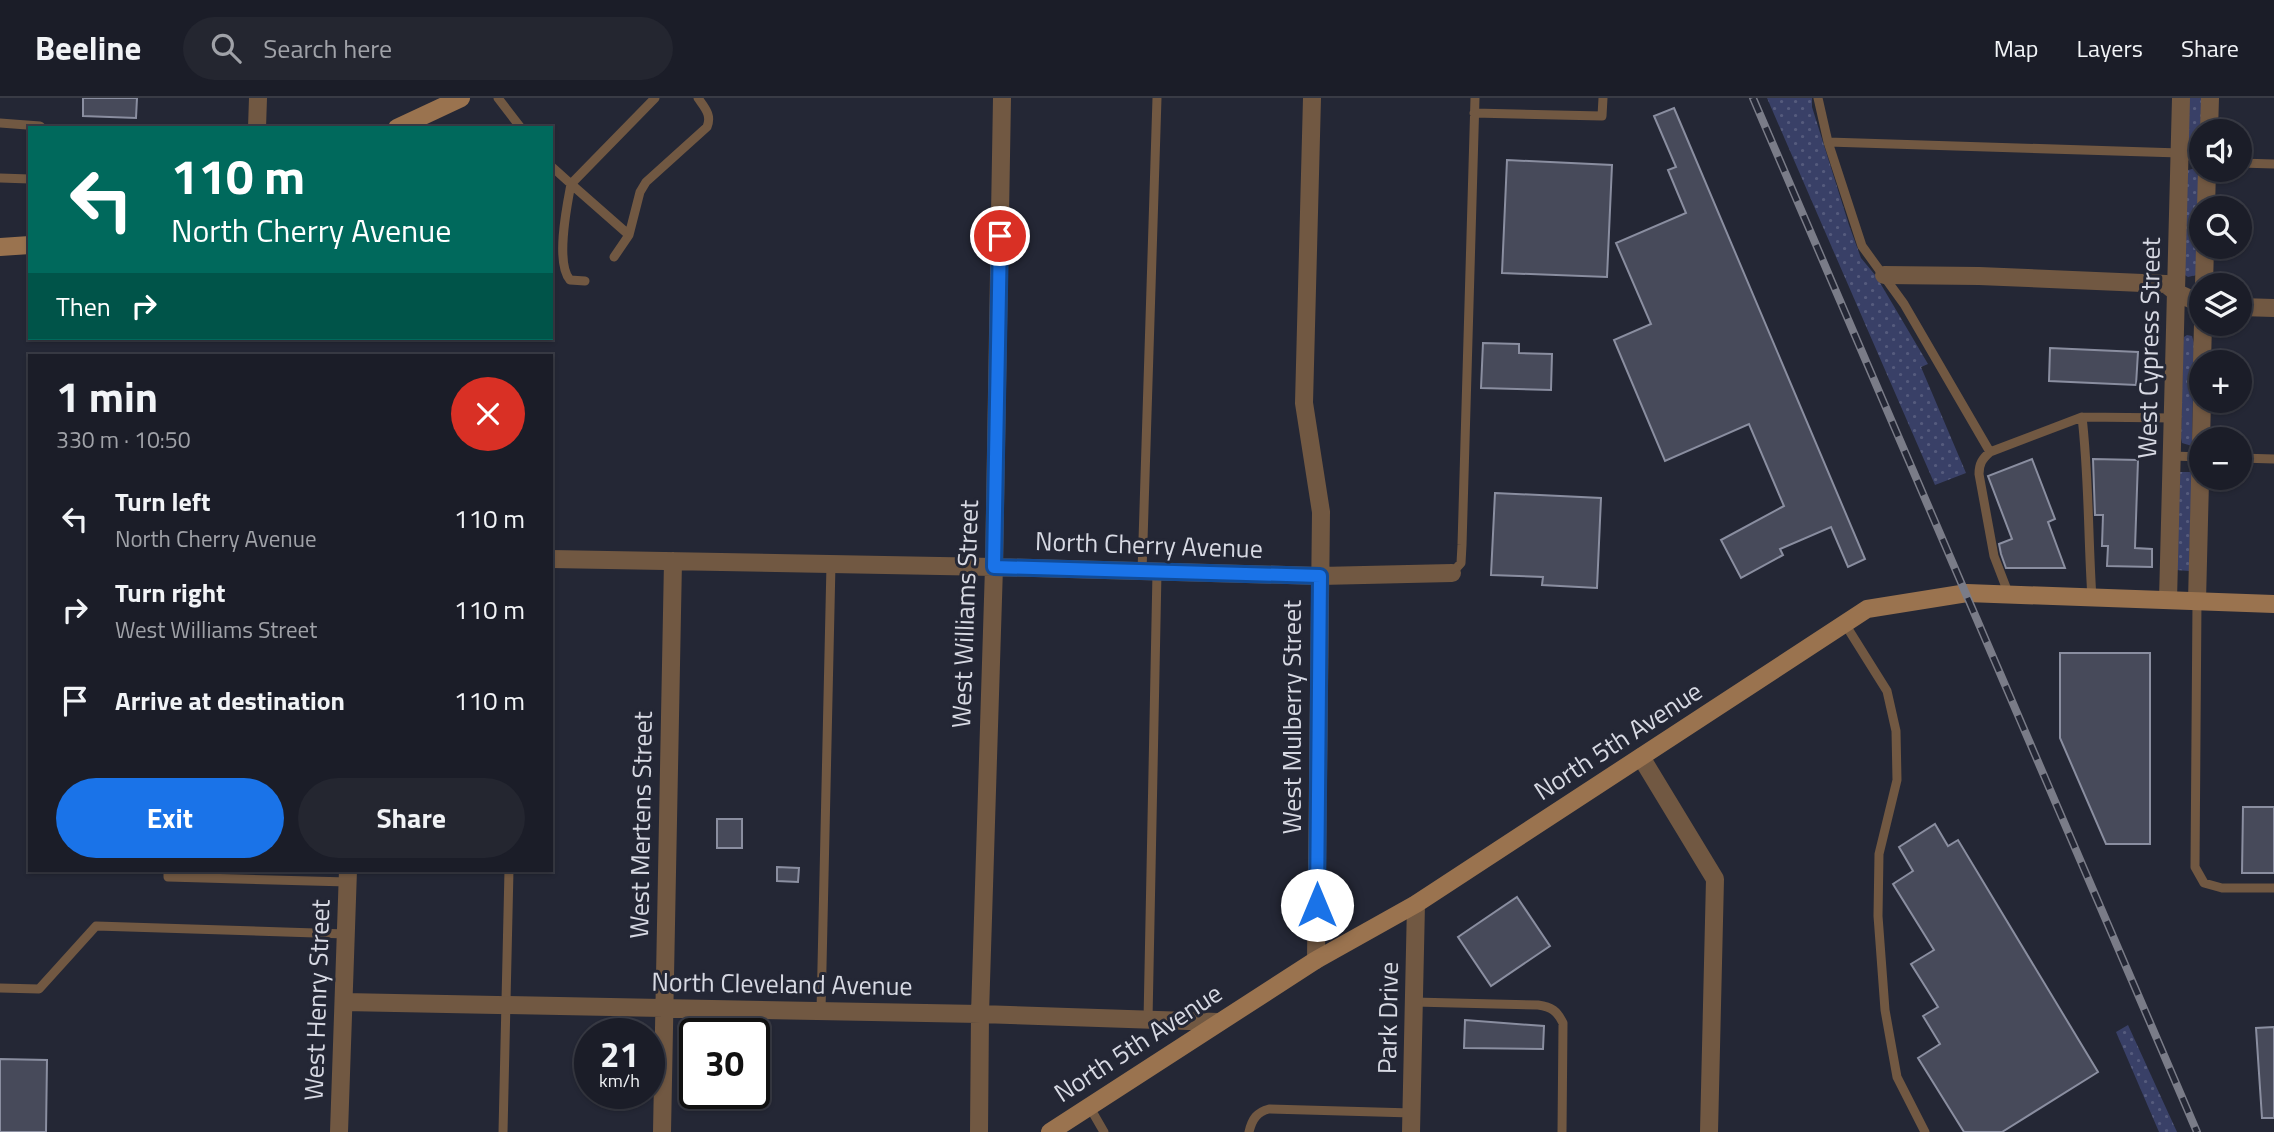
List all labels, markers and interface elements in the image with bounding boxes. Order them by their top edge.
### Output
search box [183,17,673,80]
text: Beeline [35,23,141,73]
icon: search [207,29,245,67]
text: Search here [263,29,392,68]
text: Map [1994,30,2039,66]
text: Layers [2077,30,2143,66]
text: Share [2181,30,2239,66]
map controls [2189,119,2252,490]
button: sound [2189,119,2252,182]
text: 110 m [171,138,305,213]
icon: left [56,154,147,245]
button: search [2189,196,2252,259]
text: North Cherry Avenue [171,206,451,254]
pin [970,206,1030,266]
icon: arrive [981,217,1019,255]
street label: West Cypress Street [2127,237,2170,459]
button: layers [2189,273,2252,336]
text: Then [56,287,111,326]
icon: right [125,287,163,325]
button: + [2189,350,2252,413]
text: 1 min [56,364,158,428]
button: close [451,377,525,451]
text: 330 m · 10:50 [56,422,191,457]
button: − [2189,427,2252,490]
text: Turn left [115,482,210,521]
text: 110 m [454,499,525,538]
street label: West Williams Street [941,499,988,729]
icon: left [56,500,94,538]
text: North Cherry Avenue [115,521,317,556]
street label: North Cherry Avenue [1035,521,1264,568]
text: Turn right [115,573,226,612]
text: 110 m [454,590,525,629]
icon: right [56,591,94,629]
street label: West Mulberry Street [1272,600,1311,834]
text: West Williams Street [115,612,317,647]
street label: North 5th Avenue [1526,671,1710,810]
text: Arrive at destination [115,681,345,720]
text: 110 m [454,681,525,720]
icon: arrive [56,682,94,720]
street label: West Mertens Street [619,711,662,939]
button: Exit [56,778,284,858]
button: Share [298,778,525,858]
position arrow [1280,868,1354,942]
street label: West Henry Street [293,899,340,1101]
street label: Park Drive [1367,961,1408,1075]
street label: North Cleveland Avenue [651,962,913,1005]
street label: North 5th Avenue [1046,973,1230,1112]
speed limit sign: 30 [679,1018,770,1109]
text: 21 [600,1027,639,1081]
text: km/h [599,1067,640,1094]

